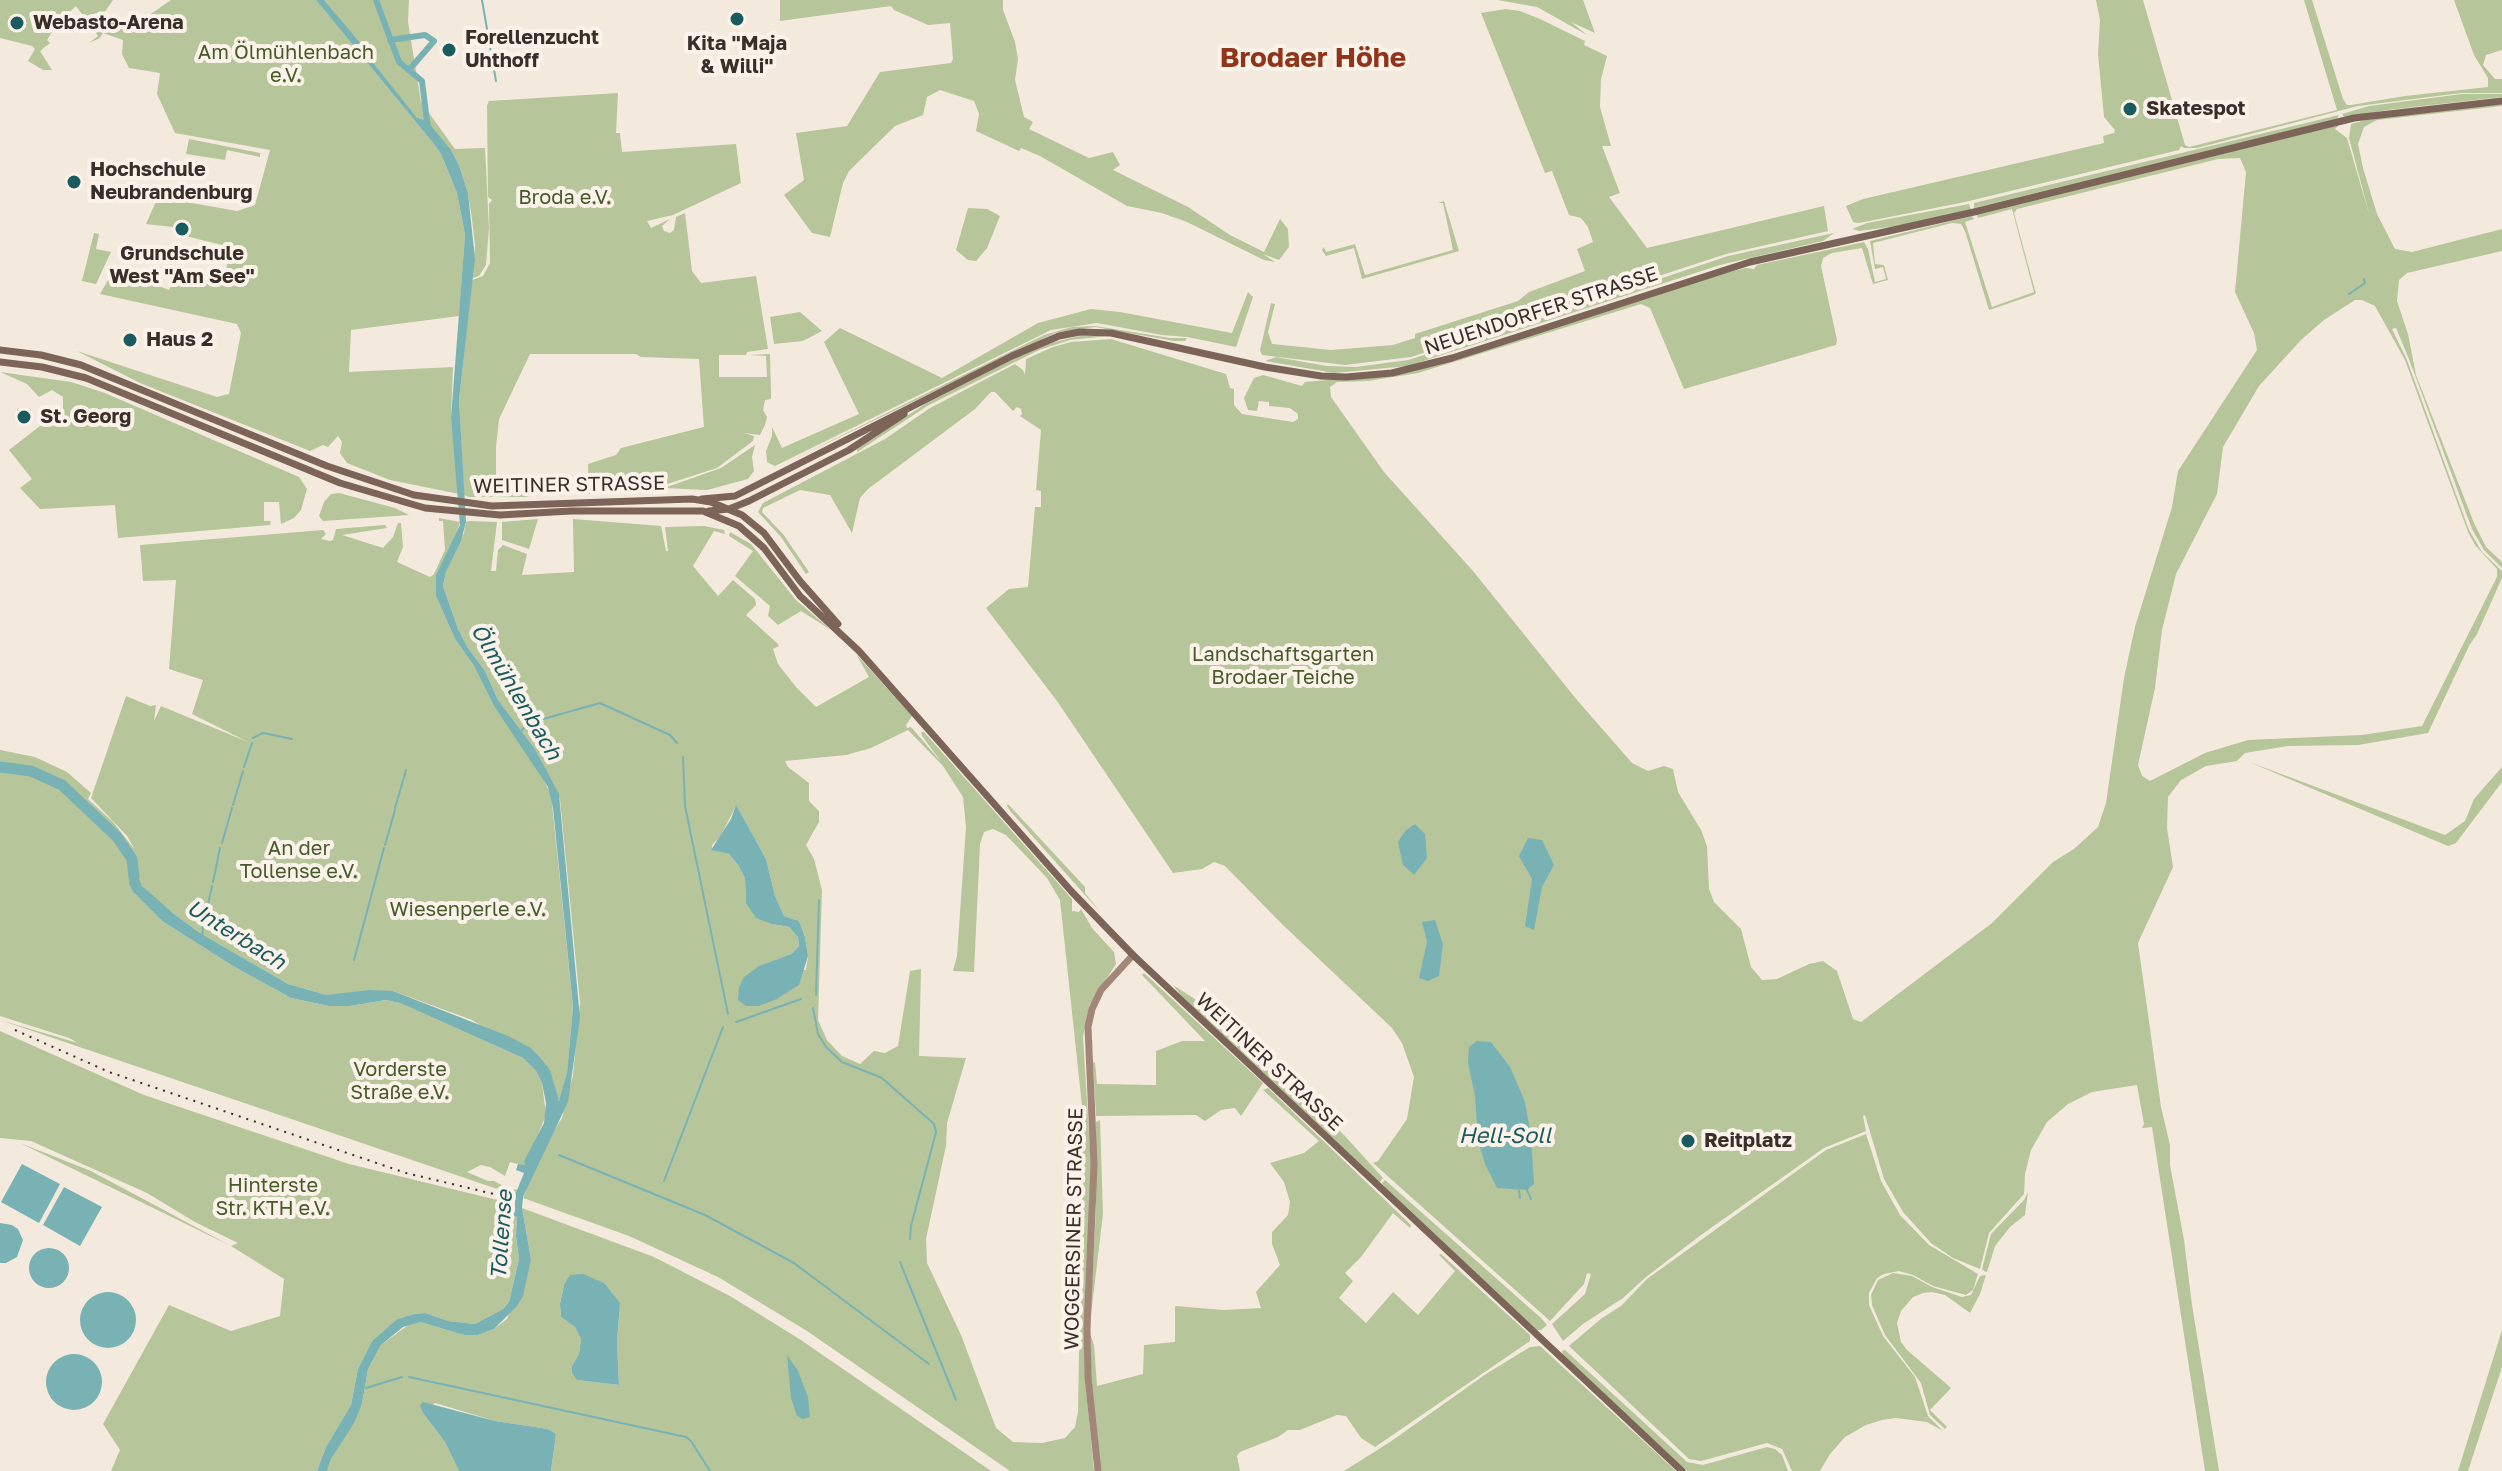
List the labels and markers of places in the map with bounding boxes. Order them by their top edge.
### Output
marker: Kita "Maja & Willi" [728,10,746,28]
place label: Webasto-Arena [33,11,184,35]
marker: Webasto-Arena [8,14,26,32]
place label: Forellenzucht Uhthoff [465,26,599,73]
place label: Kita "Maja & Willi" [687,32,787,79]
marker: Forellenzucht Uhthoff [440,41,458,59]
place label: Skatespot [2146,97,2246,121]
marker: Skatespot [2121,100,2139,118]
place label: Hochschule Neubrandenburg [90,158,253,205]
marker: Hochschule Neubrandenburg [65,173,83,191]
marker: Grundschule West "Am See" [173,220,191,238]
place label: Grundschule West "Am See" [109,242,255,289]
place label: Haus 2 [146,328,213,352]
marker: Haus 2 [121,331,139,349]
place label: St. Georg [40,405,131,429]
marker: St. Georg [15,408,33,426]
place label: Reitplatz [1704,1129,1792,1153]
marker: Reitplatz [1679,1132,1697,1150]

